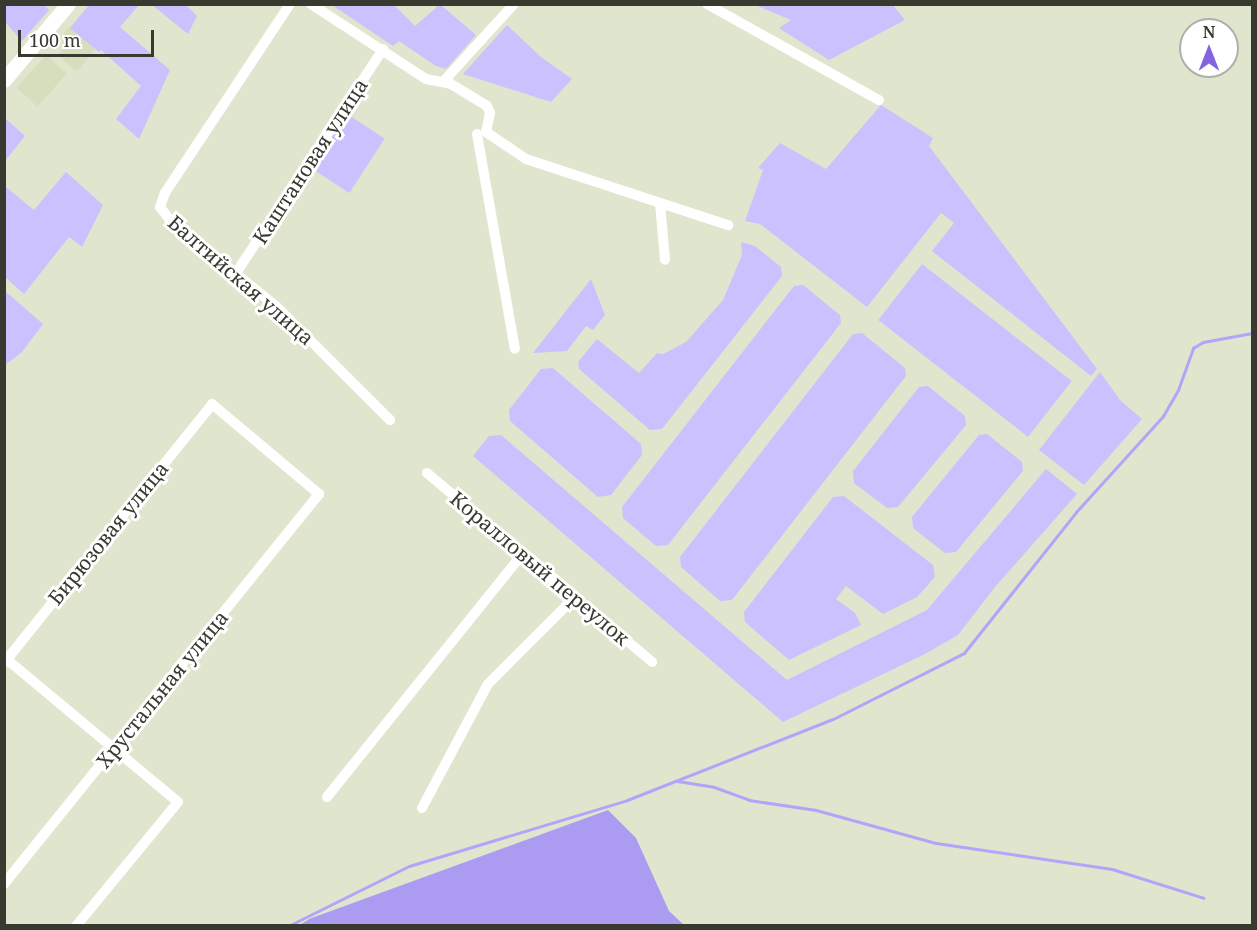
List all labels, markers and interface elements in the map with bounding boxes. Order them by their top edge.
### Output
scale bar [21,18,158,56]
north arrow [1179,18,1239,78]
text: N [1203,21,1215,43]
text: 100 m [29,28,81,52]
street label: Каштановая улица [248,74,372,248]
street label: Балтийская улица [163,210,319,350]
street label: Бирюзовая улица [43,457,173,609]
street label: Коралловый переулок [446,486,634,650]
street label: Хрустальная улица [91,606,233,772]

